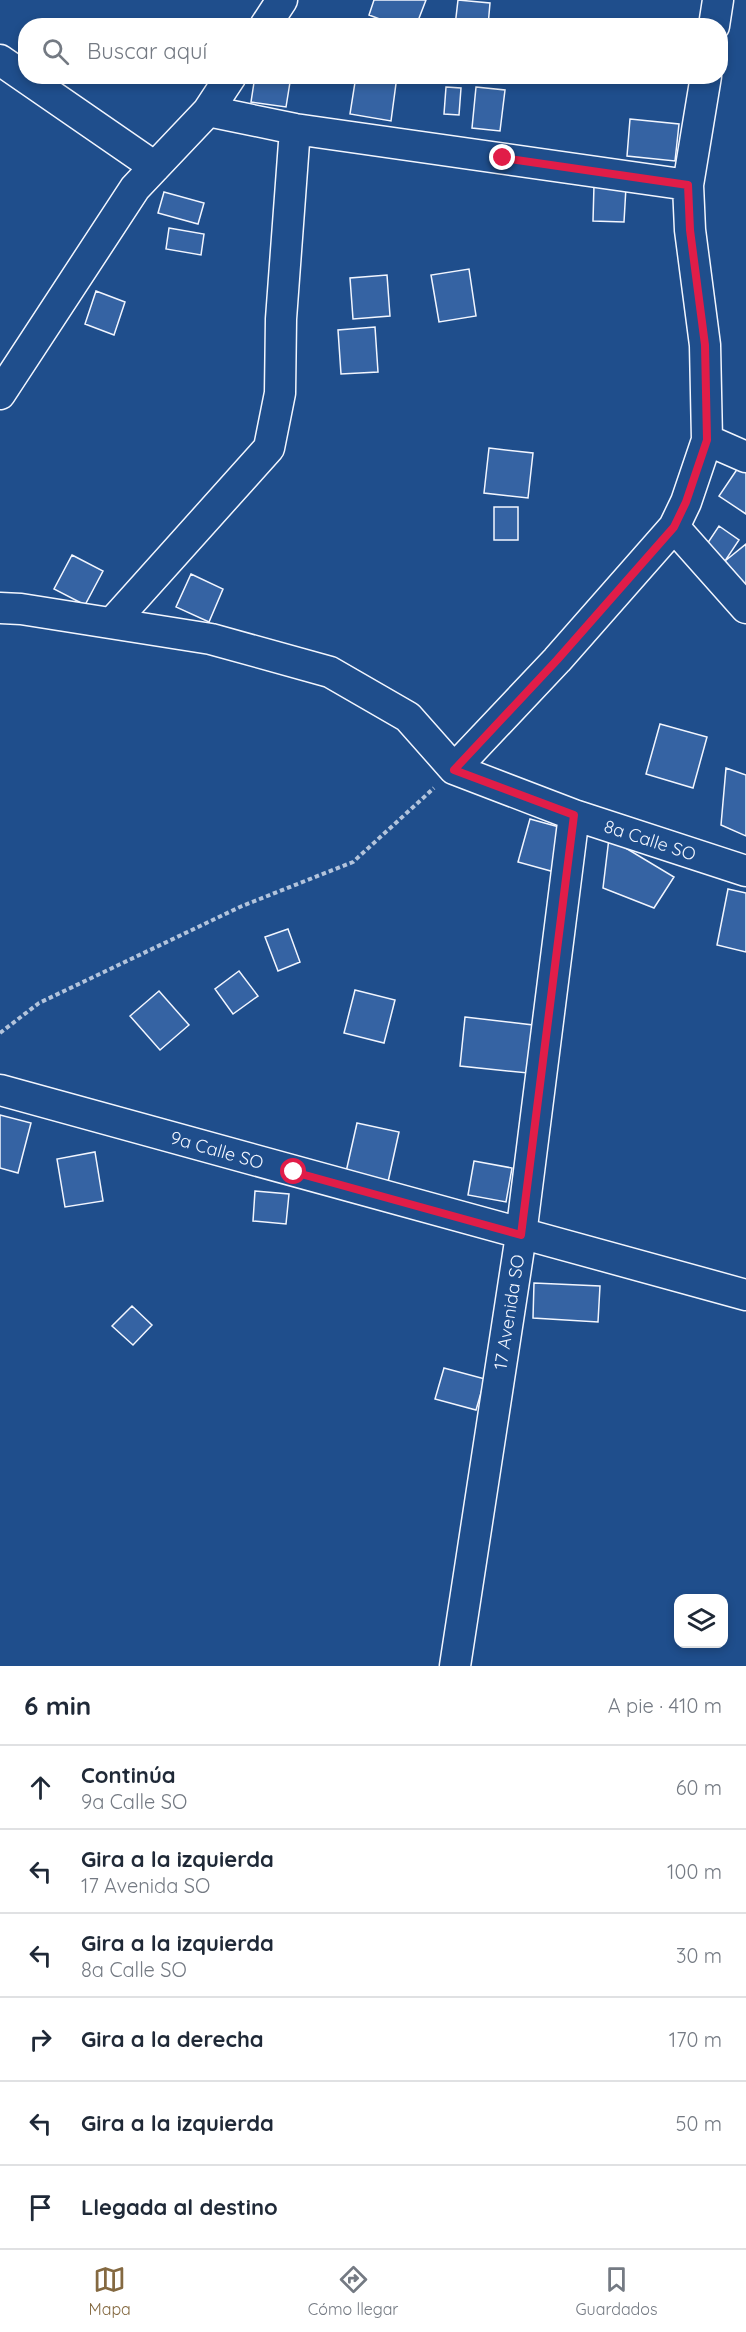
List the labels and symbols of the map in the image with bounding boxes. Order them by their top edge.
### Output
route end [489,144,515,170]
street label: 8a Calle SO [601,814,699,866]
street label: 9a Calle SO [168,1126,266,1174]
route start [280,1158,306,1184]
street label: 17 Avenida SO [489,1253,529,1371]

